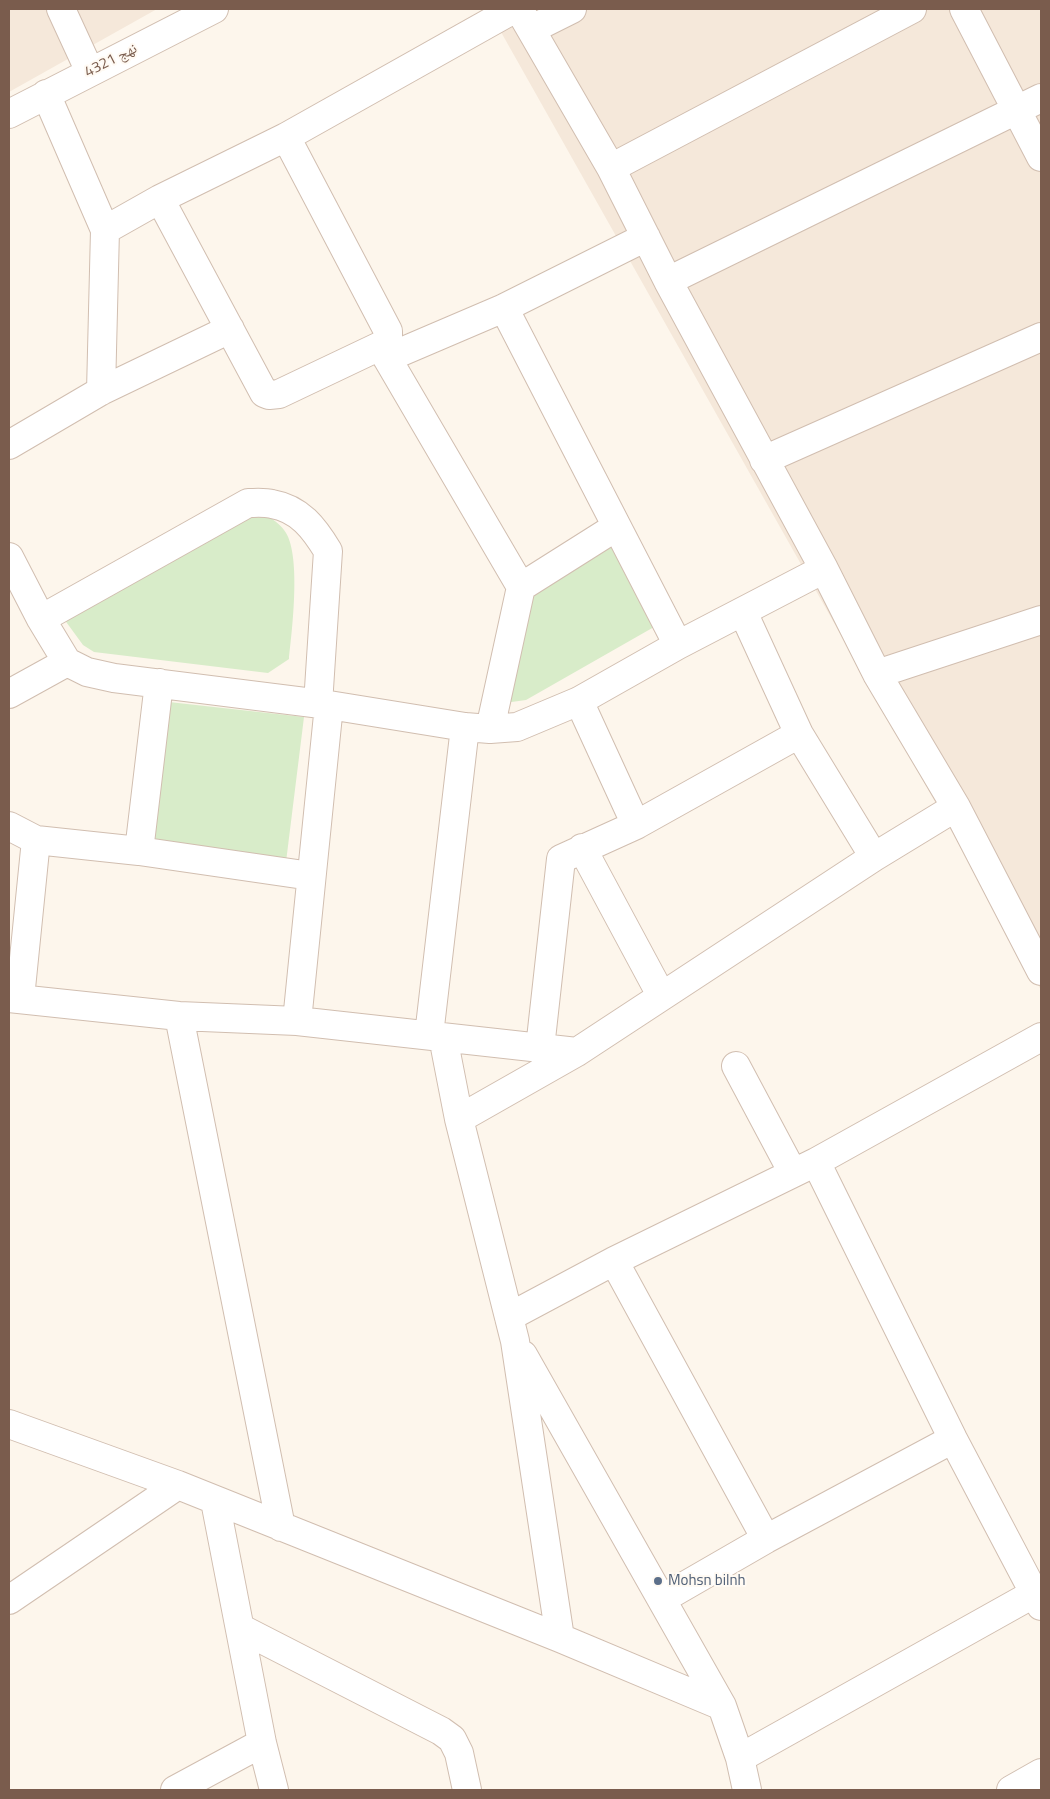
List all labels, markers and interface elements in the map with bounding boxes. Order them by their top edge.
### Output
street label: نهج 4321 [82,40,140,82]
place label: Mohsn bilnh [668,1572,746,1590]
marker: Mohsn bilnh [652,1575,664,1587]

